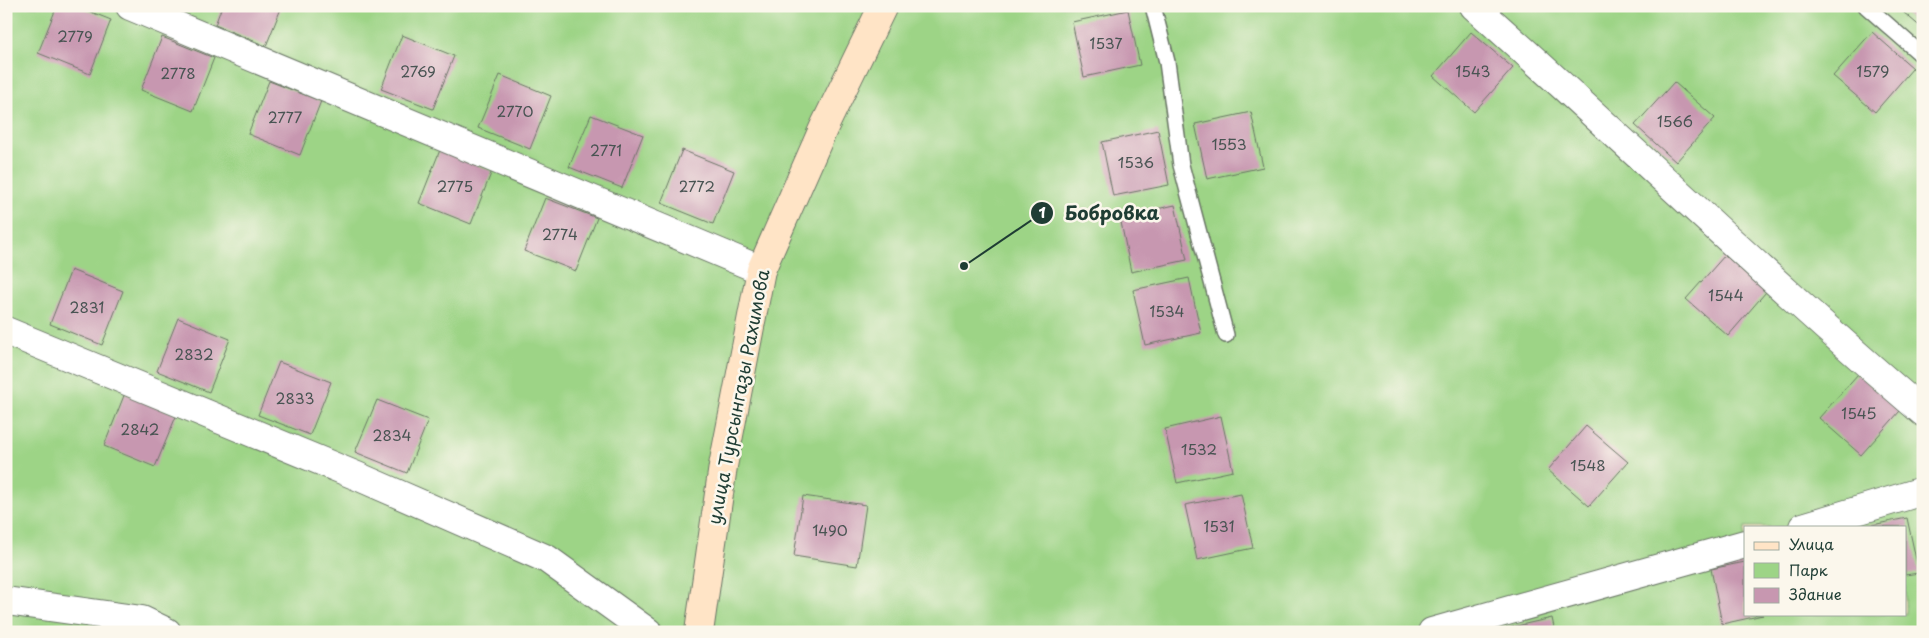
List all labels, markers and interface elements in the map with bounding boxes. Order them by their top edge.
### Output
house number: 2779 [57,24,93,47]
house number: 1537 [1090,31,1122,54]
house number: 2769 [400,59,436,82]
house number: 1543 [1456,59,1491,82]
house number: 1579 [1857,59,1889,82]
house number: 2778 [160,61,196,84]
house number: 2770 [497,99,533,122]
house number: 2777 [268,105,303,128]
house number: 1566 [1657,109,1693,132]
house number: 1553 [1211,132,1247,155]
house number: 2771 [590,138,622,161]
house number: 1536 [1118,150,1154,173]
house number: 2775 [437,174,473,197]
house number: 2772 [679,174,715,197]
callout: Бобровка [1029,196,1169,230]
text: Бобровка [1065,198,1159,226]
text: 1 [1038,200,1046,223]
house number: 2774 [542,222,578,245]
street label: улица Турсынгазы Рахимова [700,266,776,527]
house number: 1544 [1708,283,1744,306]
house number: 2831 [70,295,104,318]
house number: 1534 [1149,299,1185,322]
house number: 2832 [174,342,214,365]
house number: 2833 [276,386,314,409]
house number: 1545 [1841,401,1877,424]
house number: 2842 [121,417,159,440]
house number: 2834 [373,423,412,446]
house number: 1532 [1181,437,1217,460]
house number: 1548 [1570,453,1606,476]
house number: 1531 [1204,514,1234,537]
house number: 1490 [812,518,848,541]
legend [1744,526,1906,616]
text: Улица [1789,532,1834,555]
text: Парк [1789,558,1828,581]
text: Здание [1789,582,1842,605]

